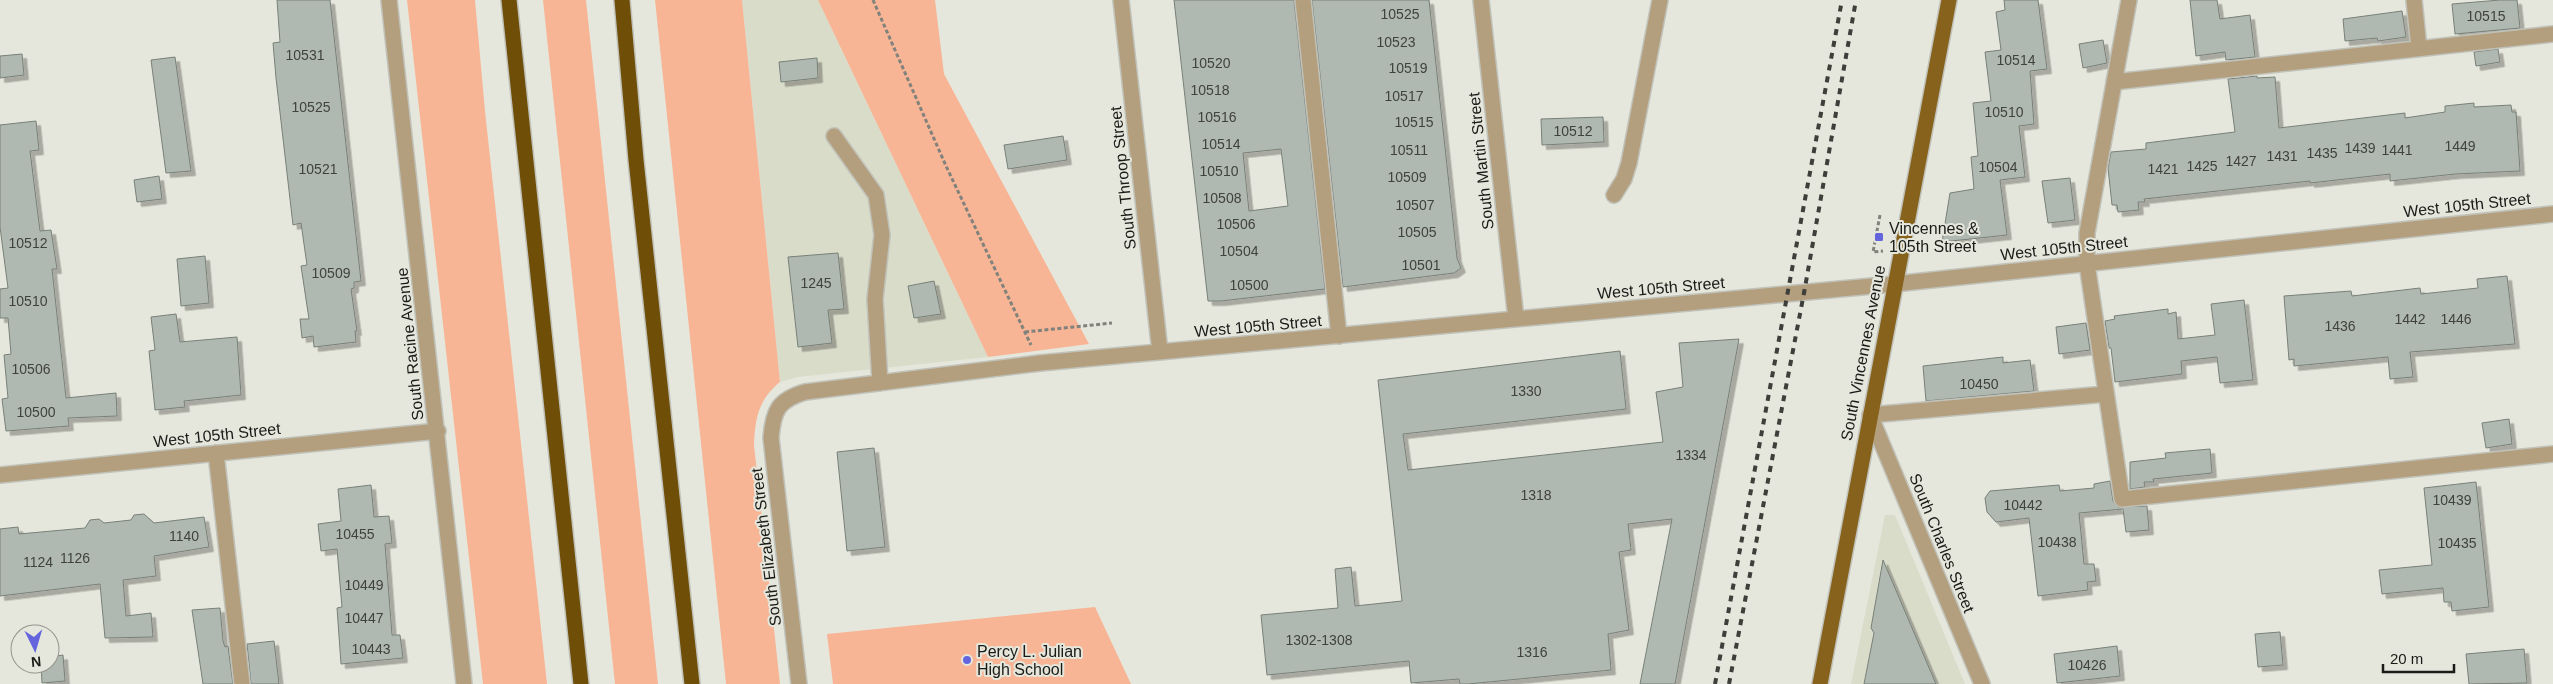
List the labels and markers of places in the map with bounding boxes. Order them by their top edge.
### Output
place label: Vincennes & 105th Street [1889,220,1979,255]
marker: Vincennes & 105th Street [1873,231,1885,243]
place label: Percy L. Julian High School [977,643,1082,678]
marker: Percy L. Julian High School [961,654,973,666]

